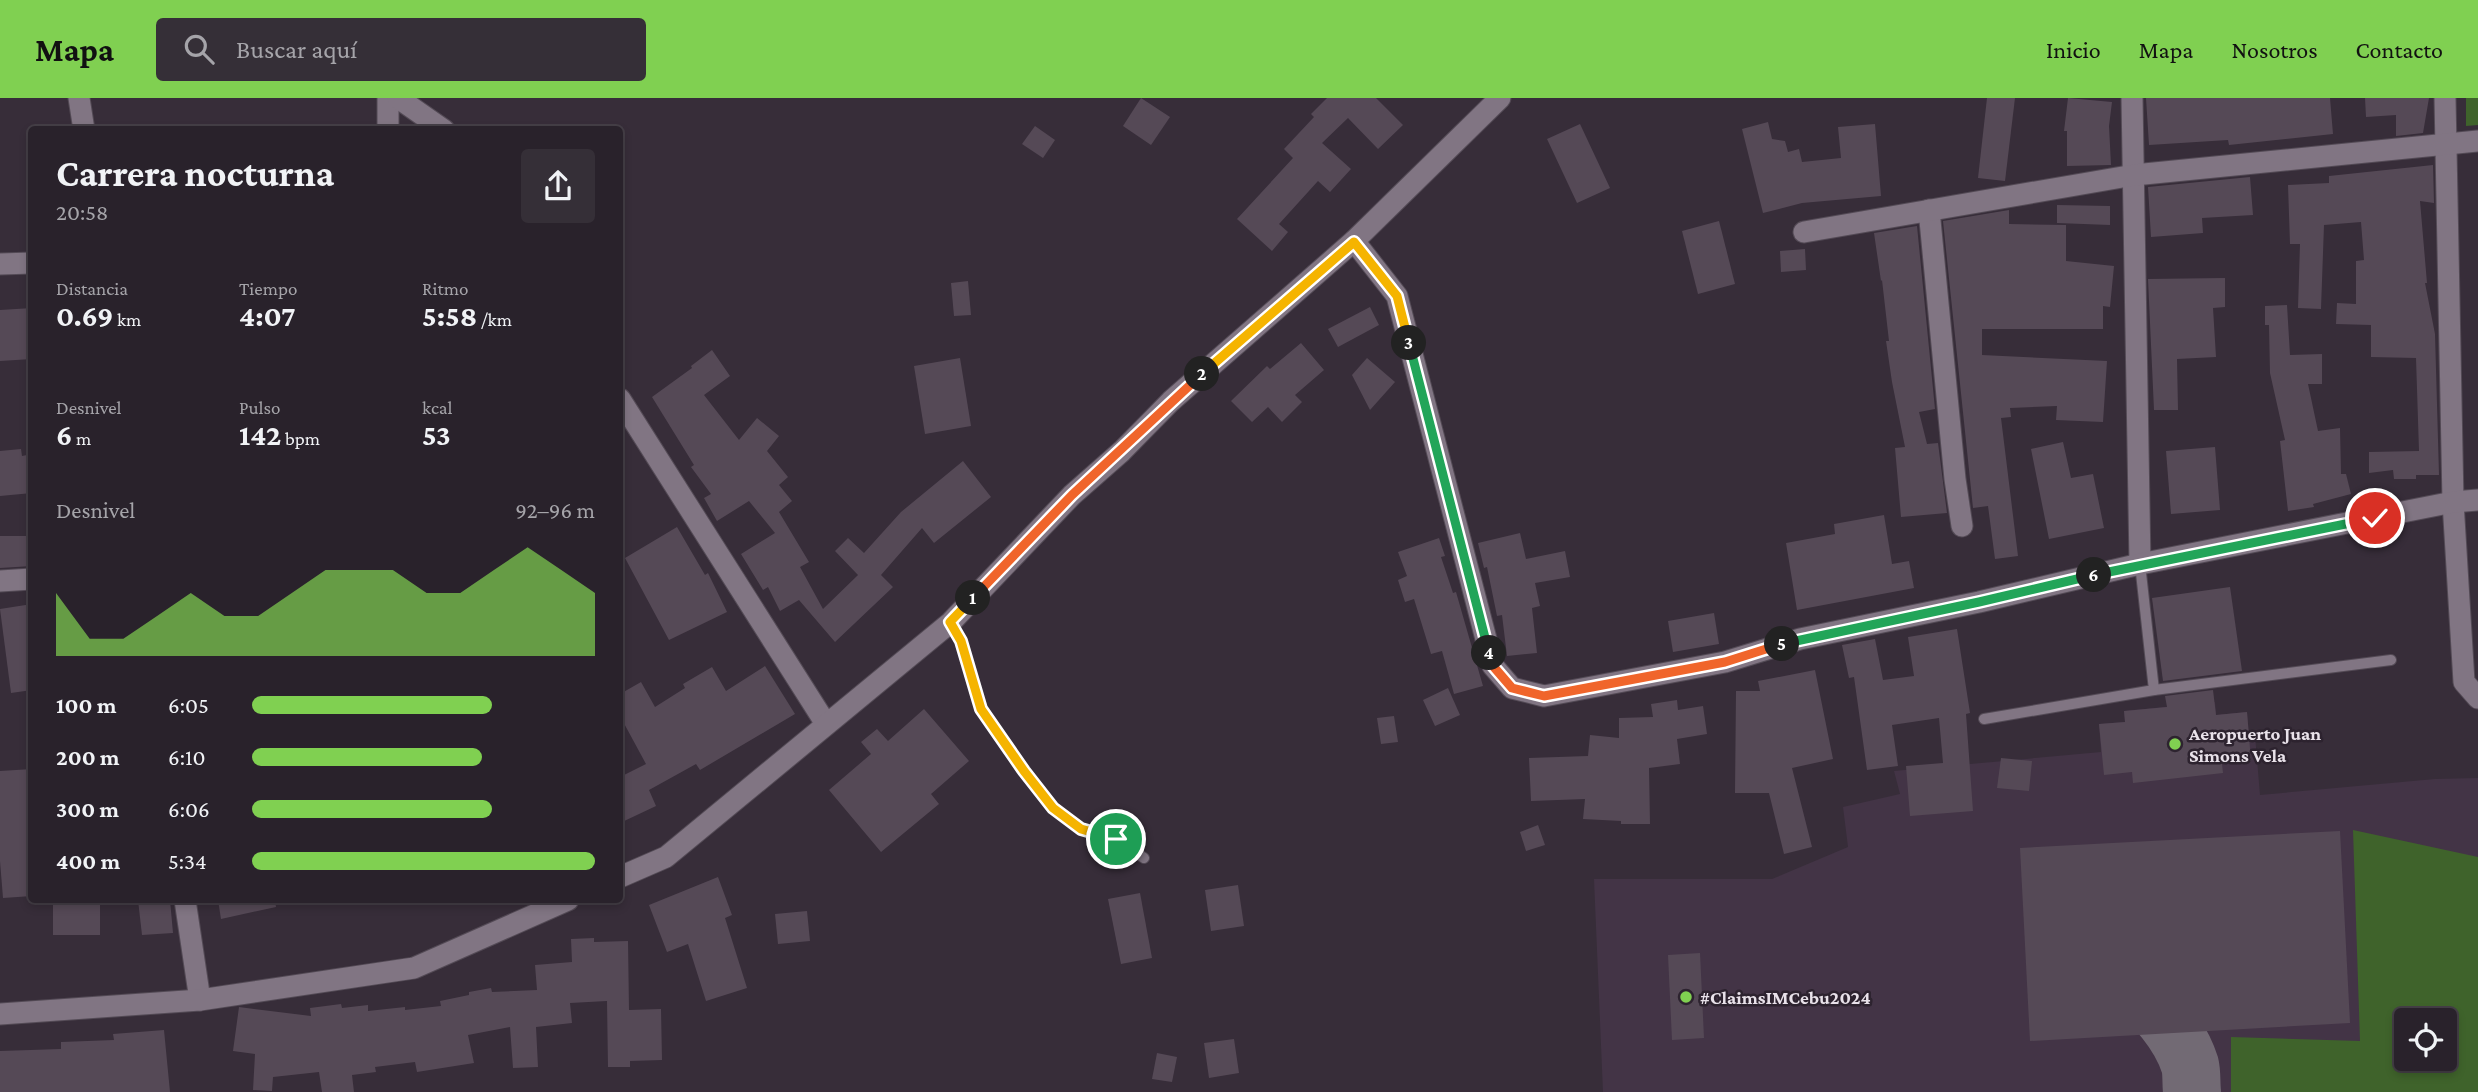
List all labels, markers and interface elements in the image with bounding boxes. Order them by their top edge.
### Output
search box [156,18,646,81]
icon: search [180,30,218,68]
text: Mapa [35,31,114,68]
text: Buscar aquí [236,35,357,64]
text: Inicio [2046,36,2101,63]
text: Mapa [2139,36,2193,63]
text: Nosotros [2231,36,2318,63]
text: Contacto [2356,36,2443,63]
button: share [521,149,595,223]
text: Carrera nocturna [56,152,334,194]
text: 20:58 [56,199,108,225]
text: Distancia [56,278,128,299]
text: Tiempo [239,278,297,299]
text: Ritmo [422,278,468,299]
text: 0.69 [56,299,113,332]
text: 4:07 [239,299,296,332]
text: 5:58 [422,299,477,332]
text: km [113,309,141,330]
text: /km [477,309,512,330]
pin: 3 [1392,326,1426,360]
text: 3 [1404,332,1413,353]
pin: 2 [1184,356,1220,392]
text: 2 [1197,363,1206,384]
text: Desnivel [56,397,122,418]
text: Pulso [239,397,281,418]
text: kcal [422,397,453,418]
text: 6 [56,418,72,451]
text: 142 [239,418,281,451]
text: 53 [422,418,451,451]
text: m [72,428,91,449]
text: bpm [281,428,320,449]
pin [2345,488,2405,548]
text: Desnivel [56,497,135,523]
text: 92–96 m [515,497,595,523]
icon: check [2356,499,2394,537]
pin: 6 [2076,558,2112,592]
text: 6 [2088,564,2099,585]
pin: 1 [956,580,990,616]
text: 1 [969,587,976,608]
pin: 5 [1764,626,1800,662]
text: 5 [1777,633,1786,654]
pin: 4 [1472,636,1506,670]
text: 4 [1483,642,1494,663]
text: 100 m [56,692,116,718]
text: 6:05 [168,692,209,718]
place label: Aeropuerto Juan Simons Vela [2188,723,2321,766]
marker: Aeropuerto Juan Simons Vela [2167,736,2183,752]
text: 200 m [56,744,120,770]
text: 6:10 [168,744,206,770]
text: 300 m [56,796,119,822]
text: 6:06 [168,796,210,822]
pin [1086,809,1146,869]
icon: arrive [1097,820,1135,858]
text: 400 m [56,848,120,874]
text: 5:34 [168,848,207,874]
place label: #ClaimsIMCebu2024 [1700,987,1871,1008]
marker: #ClaimsIMCebu2024 [1678,989,1694,1005]
map controls [2394,1008,2457,1071]
button: locate [2394,1008,2457,1071]

